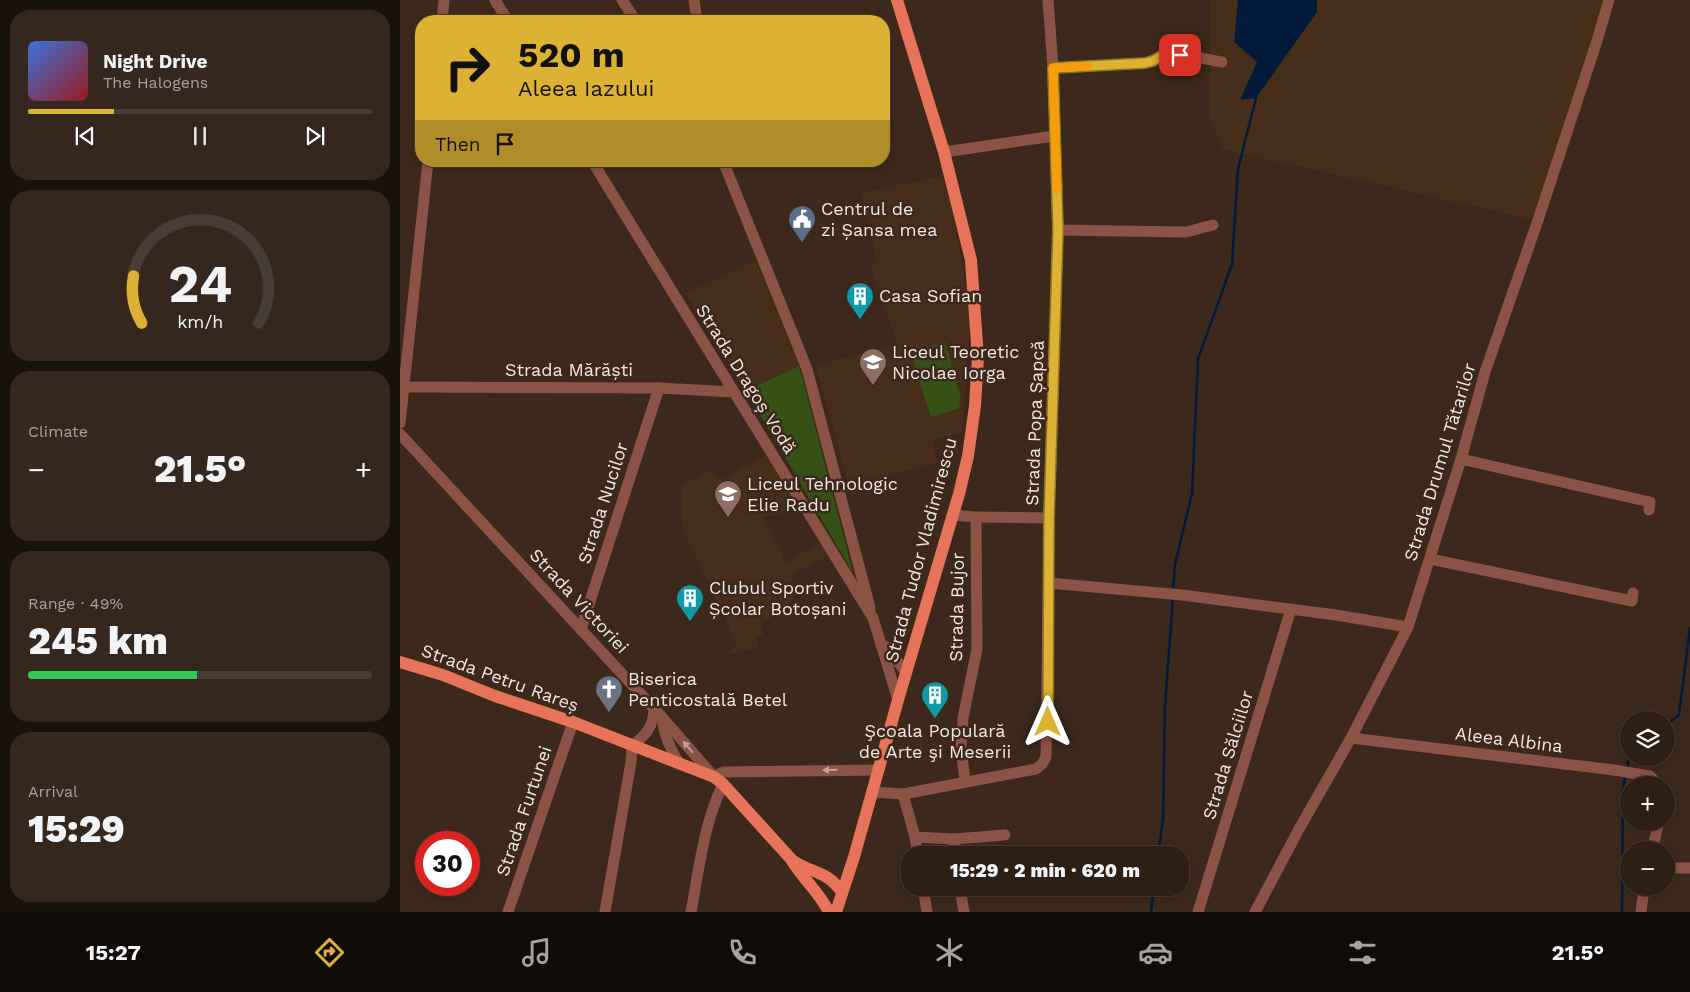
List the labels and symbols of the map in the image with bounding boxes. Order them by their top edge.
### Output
pin [1159,34,1201,76]
place label: Centrul de zi Șansa mea [821,198,937,240]
public building icon: Centrul de zi Șansa mea [787,204,817,243]
building icon: Casa Sofian [845,281,875,320]
place label: Casa Sofian [879,285,982,306]
street label: Strada Dragoș Vodă [692,300,801,457]
street label: Strada Popa Șapcă [1021,340,1048,506]
place label: Liceul Teoretic Nicolae Iorga [892,341,1019,383]
school or university icon: Liceul Teoretic Nicolae Iorga [858,347,888,386]
street label: Strada Mărăști [505,359,633,380]
street label: Strada Drumul Tătarilor [1399,360,1480,563]
street label: Strada Tudor Vladimirescu [880,435,961,665]
street label: Strada Nucilor [573,440,632,566]
place label: Liceul Tehnologic Elie Radu [747,473,898,515]
school or university icon: Liceul Tehnologic Elie Radu [713,479,743,518]
street label: Strada Victoriei [526,544,633,657]
street label: Strada Bujor [945,552,968,662]
place label: Clubul Sportiv Școlar Botoșani [709,577,847,619]
building icon: Clubul Sportiv Școlar Botoșani [675,583,705,622]
street label: Strada Petru Rareș [419,639,582,716]
place label: Biserica Penticostală Betel [628,668,788,710]
church icon: Biserica Penticostală Betel [594,674,624,713]
building icon: Şcoala Populară de Arte şi Meserii [920,680,950,719]
street label: Strada Sălciilor [1198,688,1257,822]
position arrow [1021,695,1073,747]
place label: Şcoala Populară de Arte şi Meserii [859,720,1011,762]
street label: Aleea Albina [1454,722,1564,757]
one-way arrow [683,741,694,753]
street label: Strada Furtunei [491,743,556,879]
one-way arrow [822,767,838,775]
speed limit sign: 30 [415,831,480,896]

